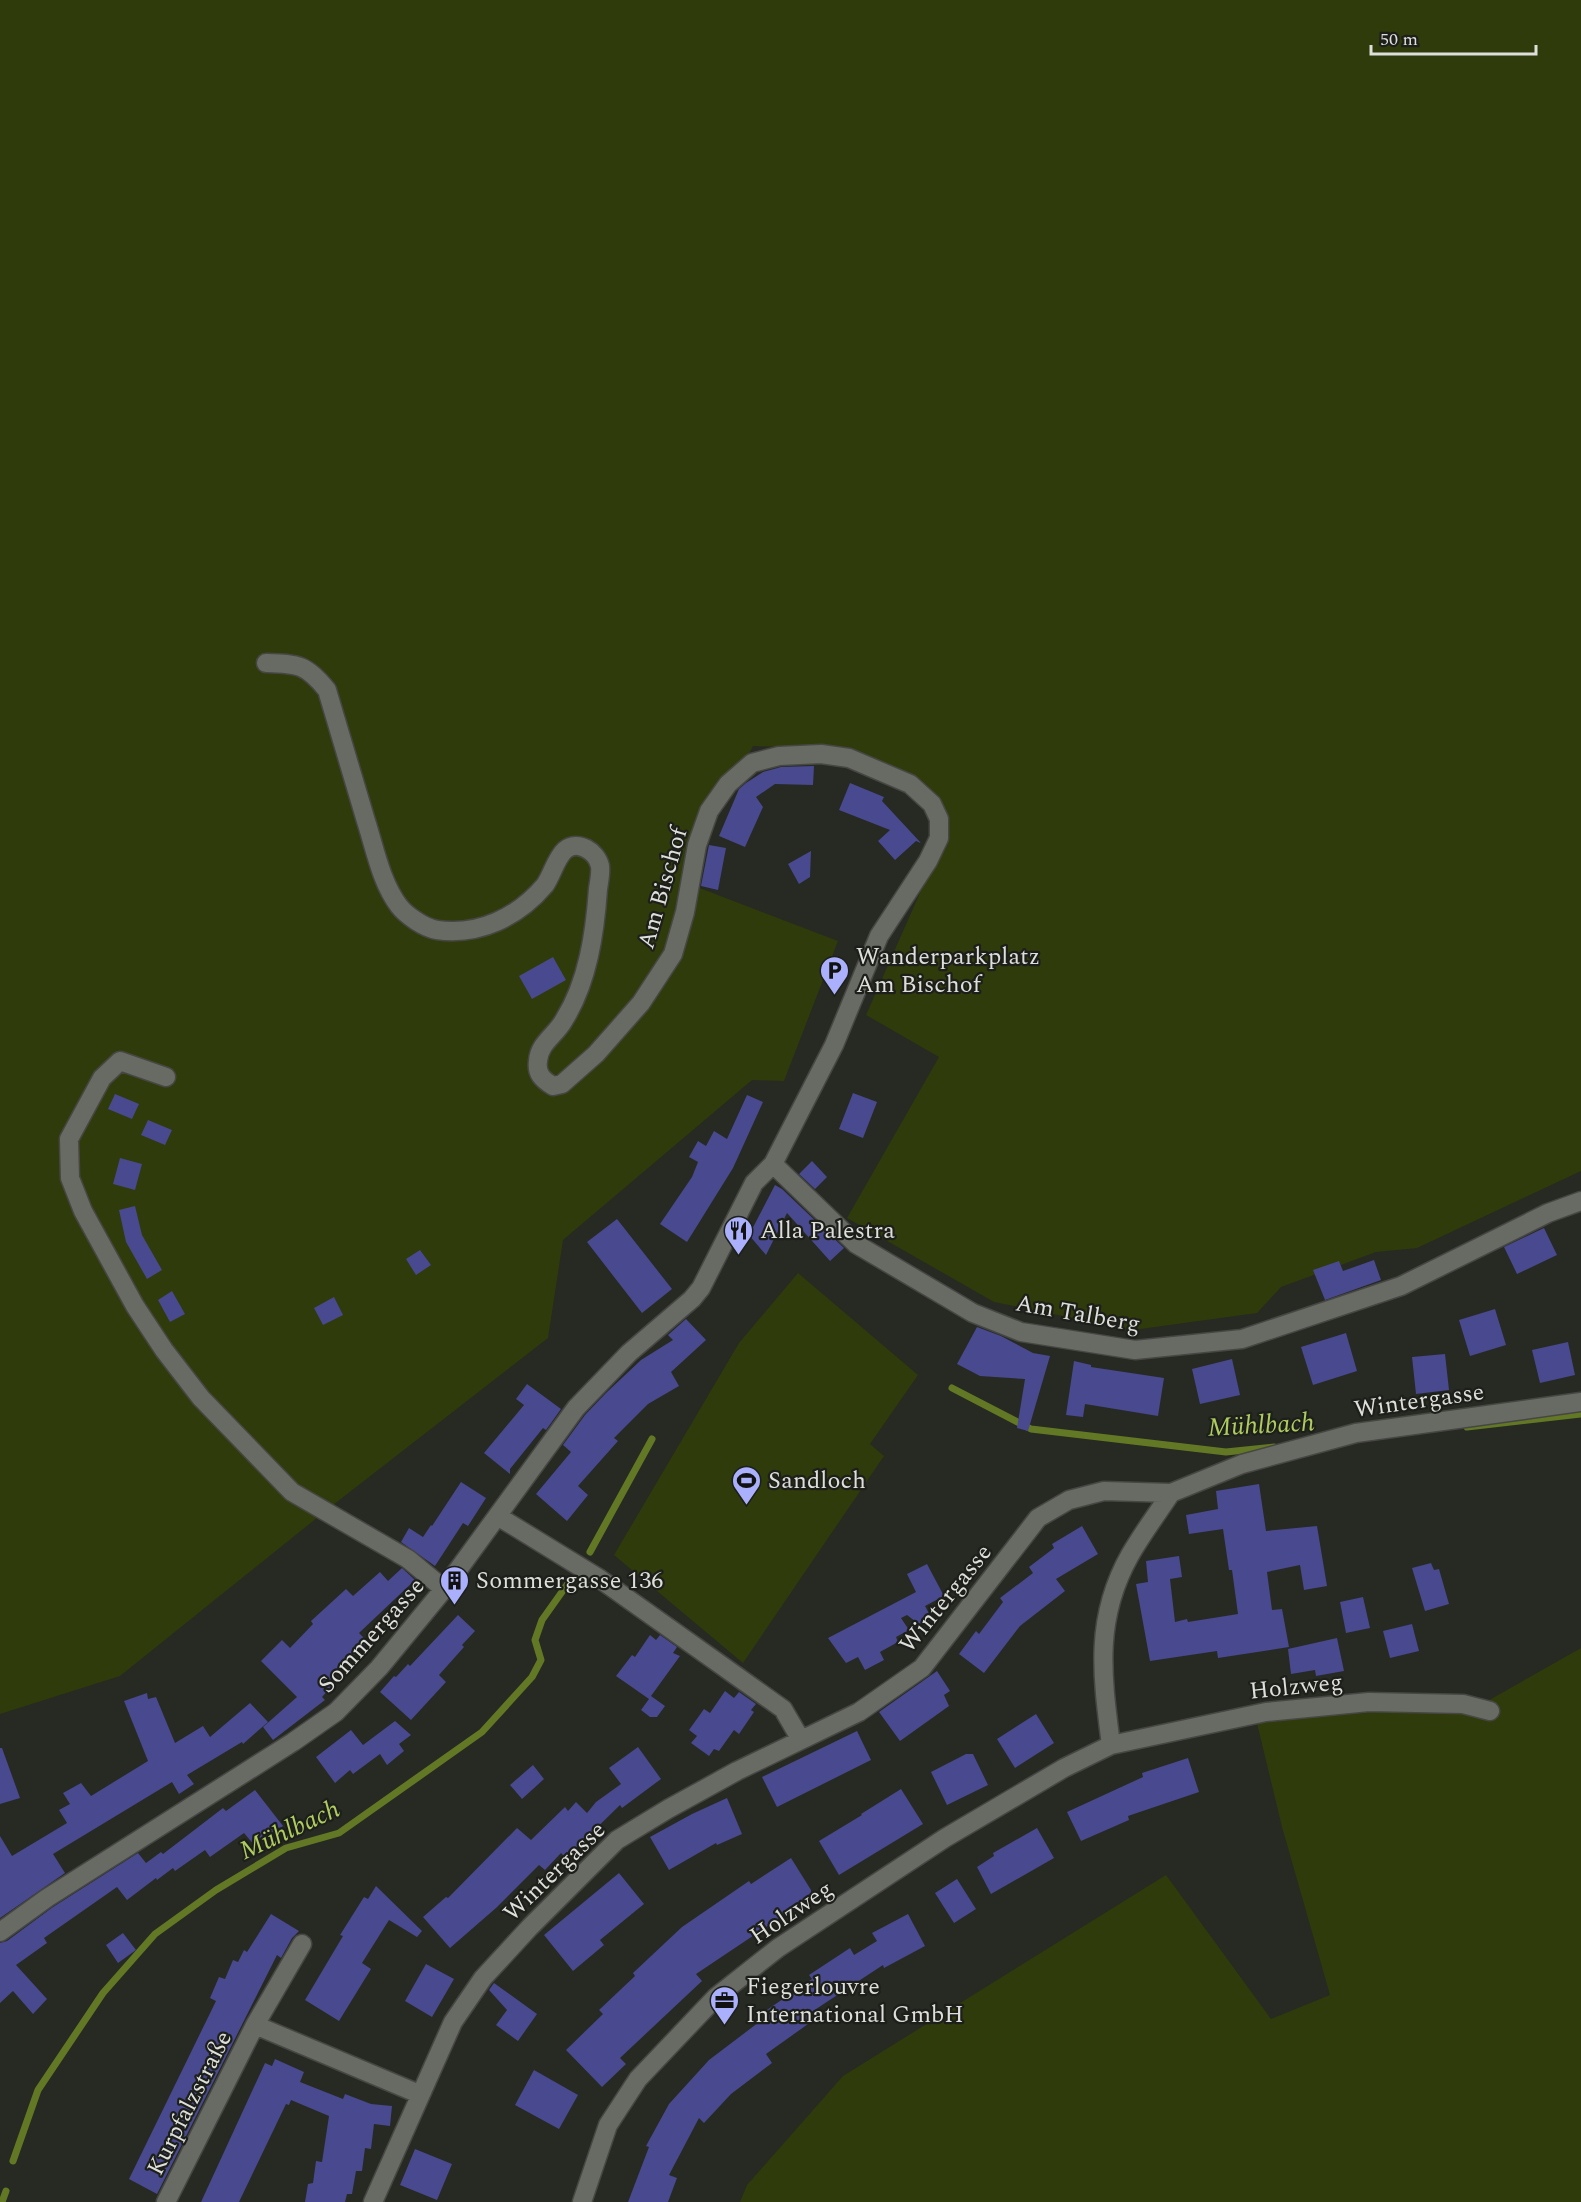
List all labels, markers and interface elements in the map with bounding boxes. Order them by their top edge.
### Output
scale bar [1371,18,1536,56]
text: 50 m [1380,26,1418,53]
street label: Am Bischof [628,822,698,953]
place label: Wanderparkplatz Am Bischof [856,939,1040,1003]
parking icon: Wanderparkplatz Am Bischof [819,954,851,996]
place label: Alla Palestra [760,1213,895,1249]
restaurant icon: Alla Palestra [723,1214,755,1256]
street label: Am Talberg [1012,1285,1143,1343]
street label: Wintergasse [1352,1374,1487,1428]
water label: Mühlbach [1206,1402,1316,1448]
place label: Sandloch [768,1463,866,1499]
sports icon: Sandloch [731,1464,763,1506]
street label: Wintergasse [891,1536,1001,1661]
place label: Sommergasse 136 [476,1563,663,1599]
building icon: Sommergasse 136 [439,1564,471,1606]
street label: Sommergasse [310,1570,434,1702]
street label: Holzweg [1248,1664,1345,1710]
water label: Mühlbach [232,1789,346,1871]
street label: Wintergasse [495,1813,614,1930]
street label: Holzweg [743,1872,841,1954]
place label: Fiegerlouvre International GmbH [746,1969,964,2033]
office icon: Fiegerlouvre International GmbH [709,1984,741,2026]
street label: Kurpfalzstraße [138,2025,242,2182]

